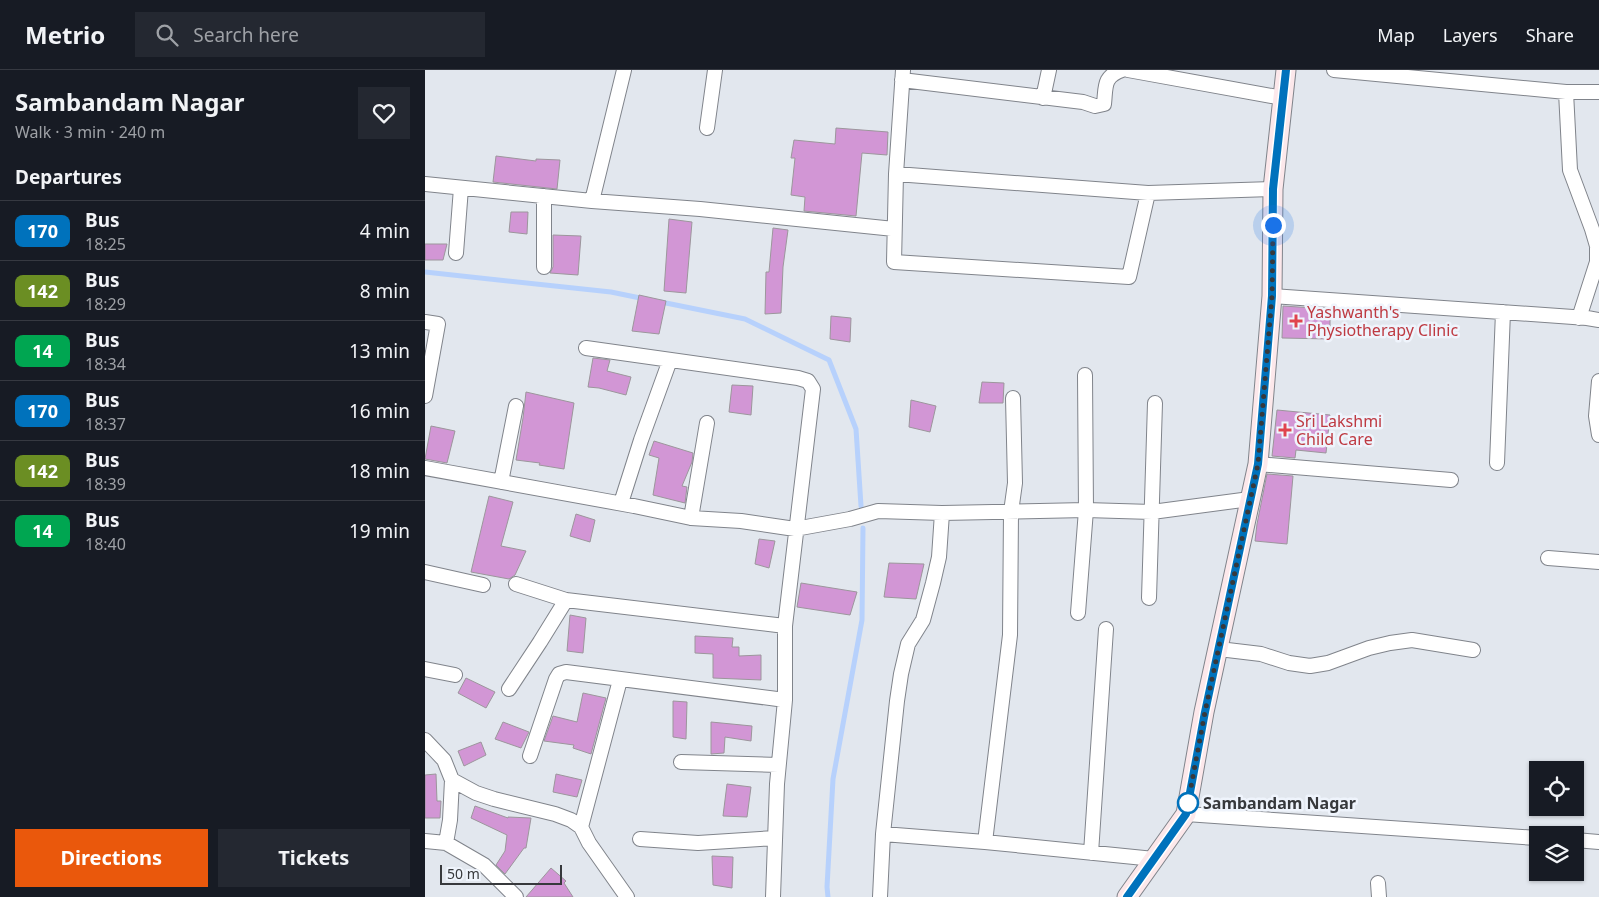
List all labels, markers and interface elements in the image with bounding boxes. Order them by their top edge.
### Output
search box [135,12,485,57]
text: Metrio [25,18,105,51]
icon: search [153,21,181,49]
text: Search here [193,22,299,48]
text: Map [1377,23,1415,47]
text: Layers [1443,23,1498,47]
text: Share [1526,23,1574,47]
text: Sambandam Nagar [15,85,245,118]
button: heart [358,87,410,139]
text: Walk · 3 min · 240 m [15,121,165,143]
text: Departures [15,164,122,190]
text: Bus [85,207,120,233]
your location [1261,213,1286,238]
text: 4 min [360,218,410,244]
text: 170 [27,219,58,243]
text: 18:25 [85,233,126,255]
text: Bus [85,267,120,293]
text: 8 min [360,278,410,304]
text: 142 [27,279,58,303]
text: 18:29 [85,293,126,315]
place label: Yashwanth's Physiotherapy Clinic [1307,301,1458,341]
marker: Yashwanth's Physiotherapy Clinic [1289,314,1303,328]
text: Bus [85,327,120,353]
text: 13 min [349,338,410,364]
text: 14 [32,339,53,363]
text: 18:34 [85,353,126,375]
text: Bus [85,387,120,413]
text: 16 min [349,398,410,424]
text: 170 [27,399,58,423]
place label: Sri Lakshmi Child Care [1296,410,1382,450]
text: 18:37 [85,413,126,435]
marker: Sri Lakshmi Child Care [1278,423,1292,437]
text: Bus [85,447,120,473]
text: 18 min [349,458,410,484]
text: 142 [27,459,58,483]
text: 18:39 [85,473,126,495]
text: Bus [85,507,120,533]
text: 19 min [349,518,410,544]
text: 14 [32,519,53,543]
text: 18:40 [85,533,126,555]
map controls [1529,761,1584,881]
button: locate [1529,761,1584,816]
marker: Sambandam Nagar [1177,792,1199,814]
place label: Sambandam Nagar [1203,792,1356,814]
button: layers [1529,826,1584,881]
button: Directions [15,829,208,887]
button: Tickets [218,829,410,887]
scale bar [440,862,563,885]
text: 50 m [447,864,480,883]

